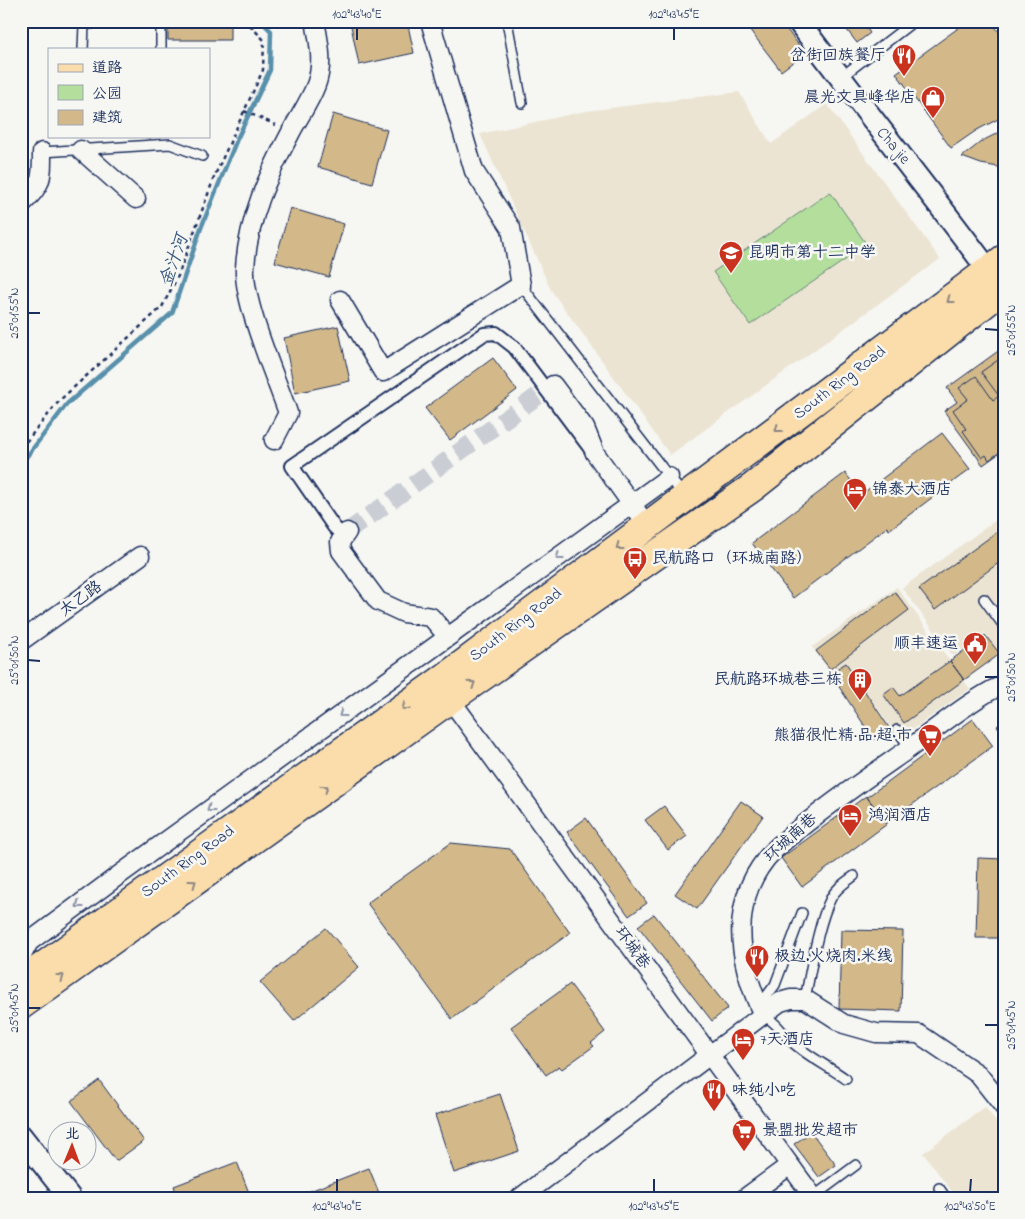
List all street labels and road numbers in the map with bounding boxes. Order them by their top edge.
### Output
street label: Cha jie [870,122,916,171]
street label: South Ring Road [789,340,891,426]
street label: 太乙路 [55,575,107,623]
street label: South Ring Road [465,582,567,668]
street label: 环城南巷 [759,808,823,868]
street label: South Ring Road [136,820,240,904]
street label: 环城巷 [608,922,656,974]

